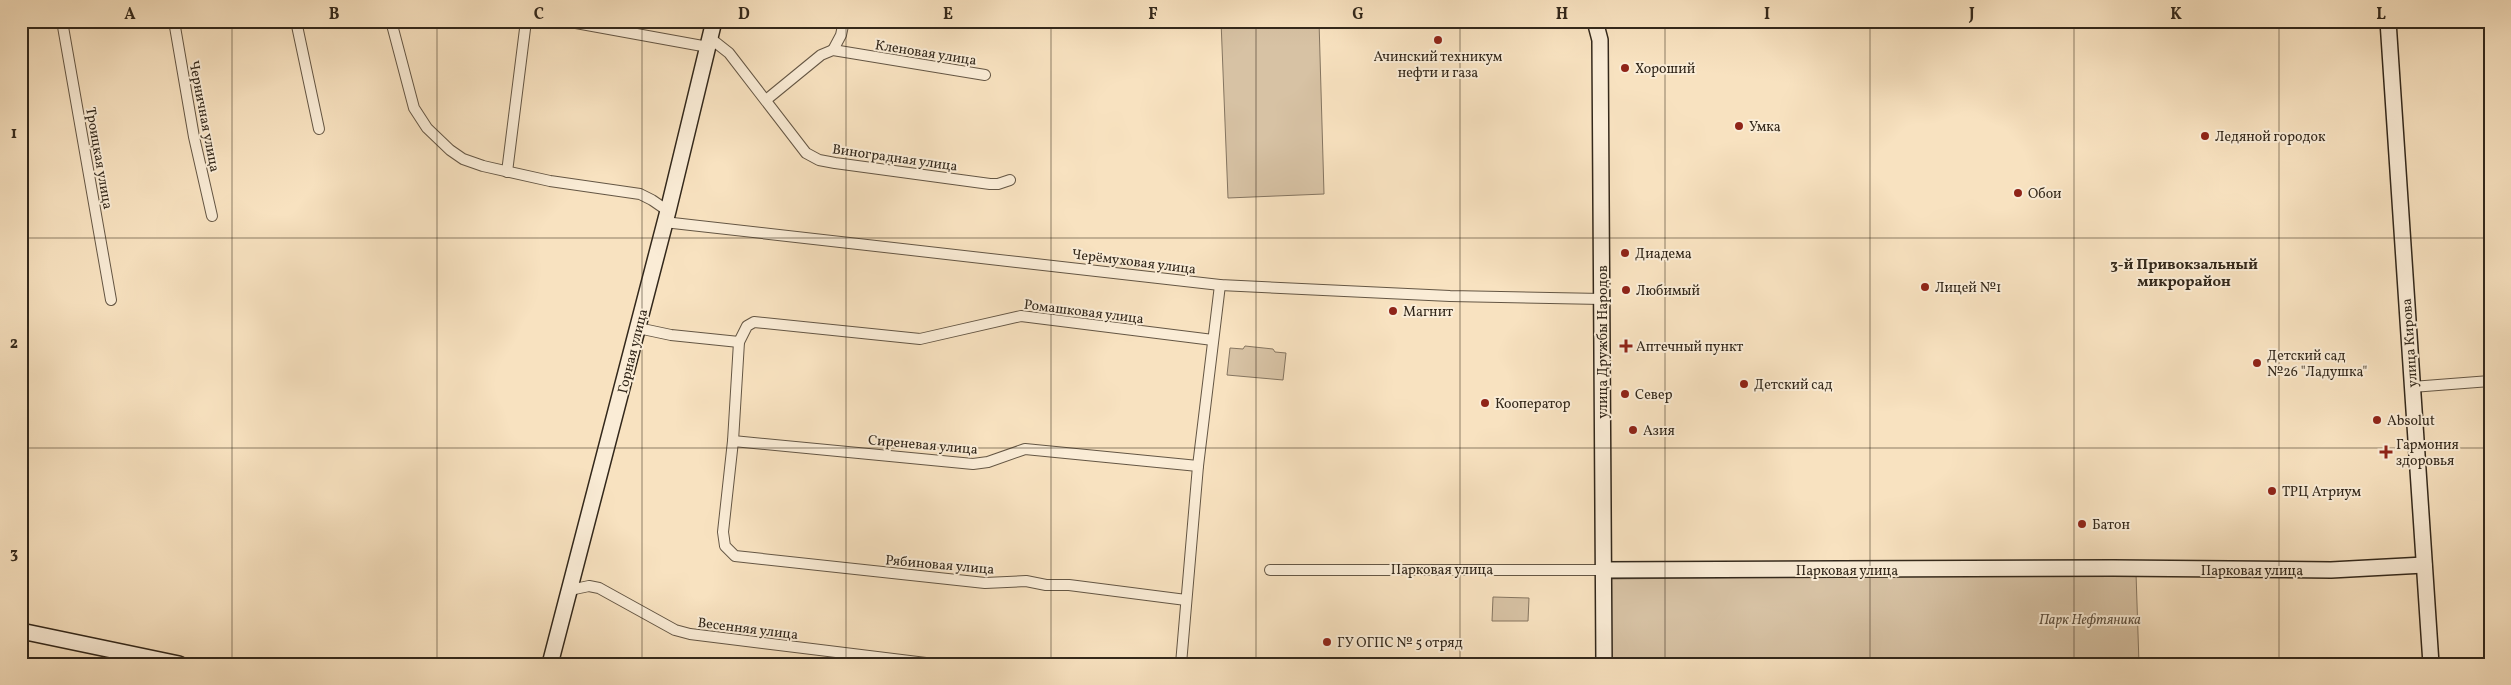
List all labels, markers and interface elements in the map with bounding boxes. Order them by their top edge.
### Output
text: A [124,4,136,26]
text: B [329,4,340,26]
text: C [534,4,544,26]
text: D [738,4,750,26]
text: E [943,4,953,26]
text: F [1148,4,1158,26]
text: G [1352,4,1364,26]
text: H [1556,4,1568,26]
text: I [1764,4,1770,26]
text: J [1968,4,1975,26]
text: K [2170,4,2182,26]
text: L [2376,4,2386,26]
marker: Ачинский техникум нефти и газа [1432,34,1444,46]
street label: Кленовая улица [874,36,978,71]
place label: Ачинский техникум нефти и газа [1374,48,1503,83]
street label: Черничная улица [183,59,224,174]
place label: Хороший [1635,60,1696,79]
marker: Хороший [1619,62,1631,74]
street label: Троицкая улица [80,106,117,211]
place label: Умка [1749,118,1781,137]
marker: Умка [1733,120,1745,132]
text: 1 [11,123,17,145]
place label: Ледяной городок [2215,128,2326,147]
marker: Ледяной городок [2199,130,2211,142]
street label: Виноградная улица [831,140,959,177]
place label: Обои [2028,185,2062,204]
marker: Обои [2012,187,2024,199]
street label: Черёмуховая улица [1071,245,1197,280]
place label: Диадема [1635,245,1692,264]
marker: Диадема [1619,247,1631,259]
district label: 3-й Привокзальный микрорайон [2110,255,2258,293]
street label: улица Дружбы Народов [1594,265,1613,419]
place label: Лицей №1 [1935,279,2001,298]
marker: Лицей №1 [1919,281,1931,293]
place label: Любимый [1636,282,1700,301]
marker: Любимый [1620,284,1632,296]
street label: Ромашковая улица [1023,296,1145,329]
street label: улица Кирова [2398,298,2423,388]
place label: Магнит [1403,303,1453,322]
marker: Магнит [1387,305,1399,317]
street label: Горная улица [614,307,653,396]
text: 2 [10,333,18,355]
place label: Аптечный пункт [1636,338,1743,357]
marker: Аптечный пункт [1620,340,1632,352]
place label: Детский сад №26 "Ладушка" [2267,347,2367,382]
marker: Детский сад №26 "Ладушка" [2251,357,2263,369]
place label: Детский сад [1754,376,1833,395]
marker: Детский сад [1738,378,1750,390]
place label: Север [1635,386,1673,405]
marker: Север [1619,388,1631,400]
place label: Кооператор [1495,395,1570,414]
marker: Кооператор [1479,397,1491,409]
place label: Absolut [2387,412,2435,431]
marker: Absolut [2371,414,2383,426]
place label: Азия [1643,422,1675,441]
marker: Азия [1627,424,1639,436]
street label: Сиреневая улица [867,431,979,460]
place label: Гармония здоровья [2396,436,2459,471]
marker: Гармония здоровья [2380,446,2392,458]
place label: ТРЦ Атриум [2282,483,2362,502]
marker: ТРЦ Атриум [2266,485,2278,497]
place label: Батон [2092,516,2130,535]
marker: Батон [2076,518,2088,530]
text: 3 [10,543,18,565]
street label: Рябиновая улица [885,551,995,580]
street label: Парковая улица [1391,561,1493,580]
street label: Парковая улица [1796,562,1898,581]
street label: Парковая улица [2201,562,2303,581]
park label: Парк Нефтяника [2039,611,2141,630]
street label: Весенняя улица [696,614,799,645]
place label: ГУ ОГПС № 5 отряд [1337,634,1463,653]
marker: ГУ ОГПС № 5 отряд [1321,636,1333,648]

